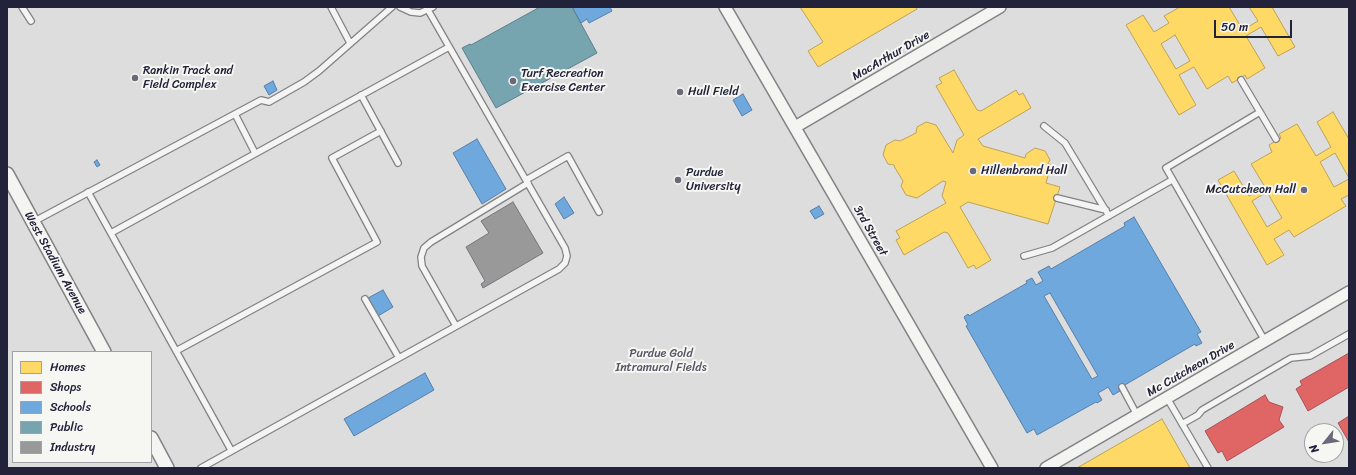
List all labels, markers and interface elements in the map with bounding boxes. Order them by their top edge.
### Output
scale bar [1216,12,1294,38]
text: 50 m [1221,16,1248,38]
street label: MacArthur Drive [850,28,932,84]
place label: Rankin Track and Field Complex [143,64,233,92]
place label: Turf Recreation Exercise Center [521,67,605,95]
marker: Rankin Track and Field Complex [130,73,140,83]
marker: Turf Recreation Exercise Center [508,76,518,86]
place label: Hull Field [688,85,739,99]
marker: Hull Field [675,87,685,97]
place label: Hillenbrand Hall [981,164,1067,178]
place label: Purdue University [686,166,741,194]
marker: Hillenbrand Hall [968,166,978,176]
marker: Purdue University [673,175,683,185]
place label: McCutcheon Hall [1206,183,1296,197]
marker: McCutcheon Hall [1299,185,1309,195]
street label: 3rd Street [850,203,890,259]
street label: West Stadium Avenue [21,209,89,317]
street label: Mc Cutcheon Drive [1144,338,1238,400]
park label: Purdue Gold Intramural Fields [615,347,707,375]
legend [12,351,152,463]
text: Homes [50,356,86,378]
text: Shops [50,376,81,398]
text: Schools [50,396,91,418]
text: Public [50,416,83,438]
north arrow [1304,423,1344,463]
text: Industry [50,436,95,458]
text: N [1304,441,1324,457]

